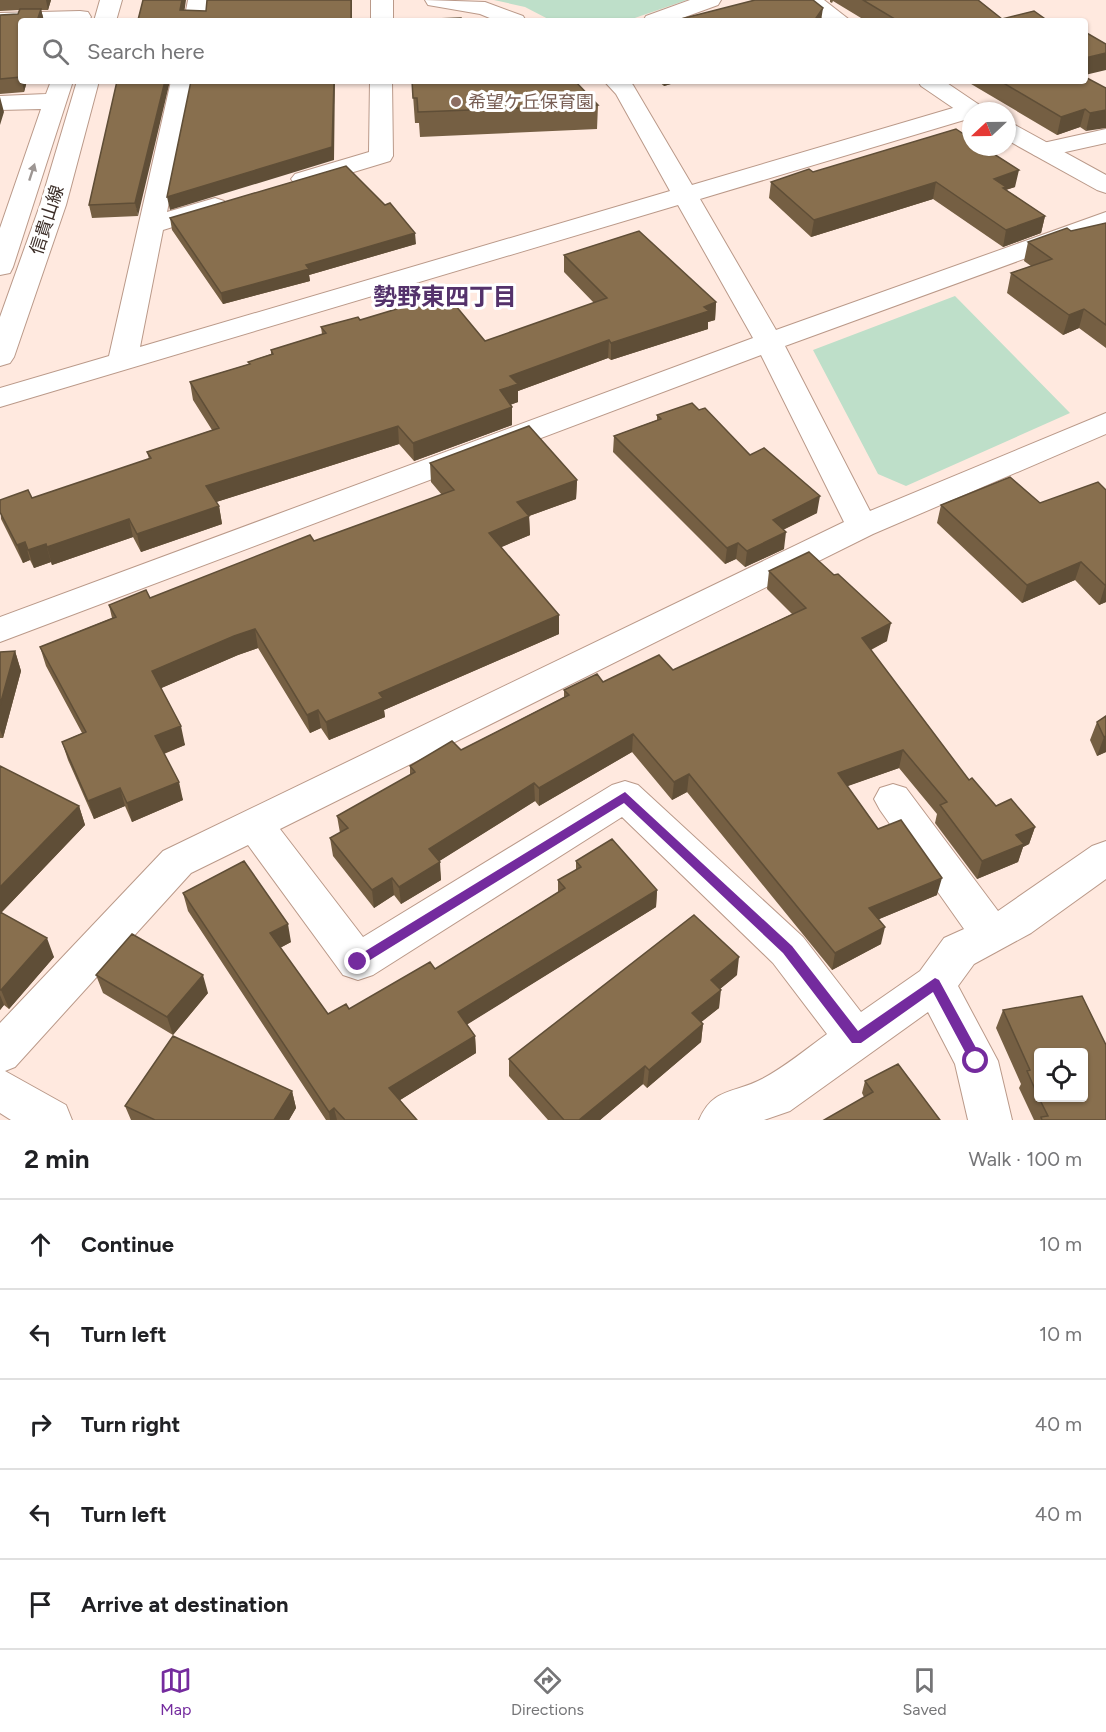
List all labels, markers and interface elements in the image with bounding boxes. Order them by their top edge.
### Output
search box [18,18,1088,84]
icon: search [39,35,72,68]
text: Search here [87,38,205,65]
place label: 希望ケ丘保育園 [468,91,594,113]
marker: 希望ケ丘保育園 [449,95,463,109]
north arrow [962,102,1016,156]
one-way arrow [28,163,38,181]
street label: 信貴山線 [25,182,69,258]
district label: 勢野東四丁目 [373,282,517,311]
route end [344,948,370,974]
route start [962,1047,988,1073]
map controls [1034,1048,1088,1102]
button: locate [1034,1048,1088,1102]
text: 2 min [24,1143,90,1175]
text: Walk · 100 m [968,1147,1082,1171]
icon: ahead [24,1228,57,1261]
text: Continue [81,1231,174,1258]
text: 10 m [1039,1232,1082,1256]
icon: left [24,1318,57,1351]
text: Turn left [81,1321,167,1348]
text: 10 m [1039,1322,1082,1346]
icon: right [24,1408,57,1441]
text: Turn right [81,1411,180,1438]
text: 40 m [1035,1412,1082,1436]
icon: left [24,1498,57,1531]
text: Turn left [81,1501,167,1528]
text: 40 m [1035,1502,1082,1526]
icon: arrive [24,1588,57,1621]
text: Arrive at destination [81,1591,289,1618]
tab: Map [159,1664,192,1719]
tab: Directions [511,1664,584,1719]
tab: Saved [903,1664,947,1719]

